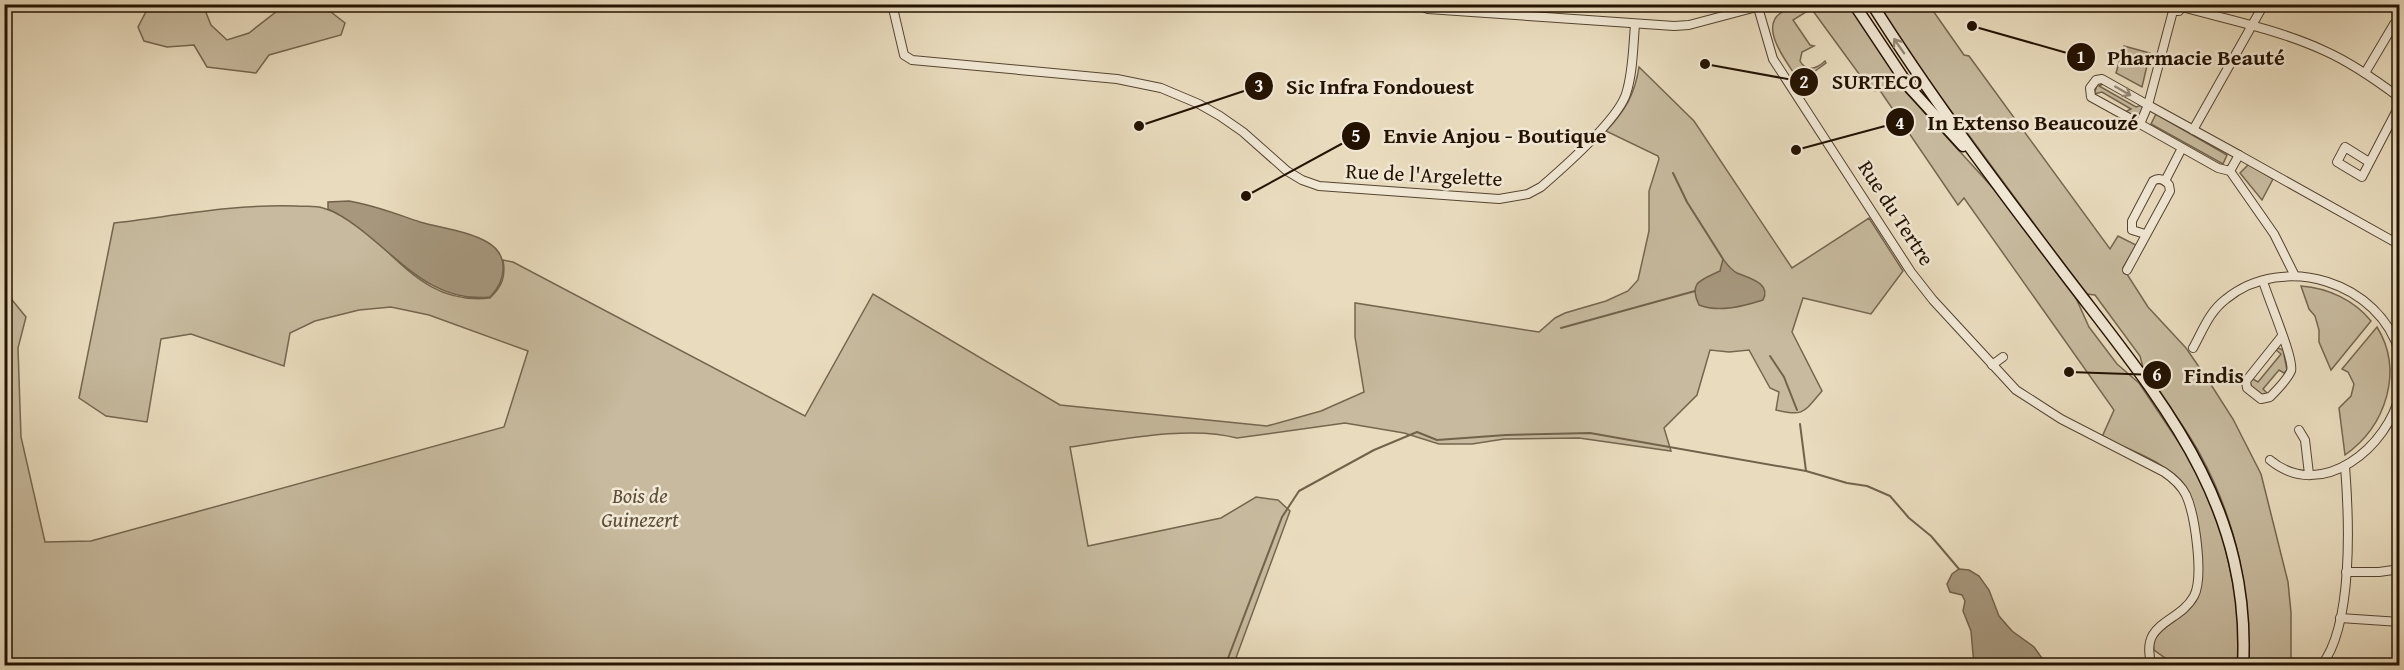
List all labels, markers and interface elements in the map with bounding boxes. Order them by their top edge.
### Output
callout: Pharmacie Beauté [2066,37,2297,77]
one-way arrow [1893,38,1905,54]
text: Pharmacie Beauté [2107,41,2285,73]
text: 1 [2076,43,2086,70]
callout: SURTECO [1789,62,1934,102]
text: SURTECO [1832,65,1922,97]
callout: Sic Infra Fondouest [1244,66,1486,106]
text: 2 [1799,68,1809,95]
text: Sic Infra Fondouest [1286,70,1475,102]
text: 3 [1254,72,1264,99]
one-way arrow [2114,86,2132,97]
callout: In Extenso Beaucouzé [1885,102,2150,142]
text: In Extenso Beaucouzé [1928,106,2139,138]
text: 4 [1895,109,1905,136]
callout: Envie Anjou - Boutique [1341,116,1618,156]
text: Envie Anjou - Boutique [1384,119,1607,151]
text: 5 [1351,122,1361,149]
street label: Rue du Tertre [1851,154,1942,272]
street label: Rue de l'Argelette [1345,155,1503,194]
callout: Findis [2142,355,2256,395]
text: Findis [2184,359,2244,391]
text: 6 [2152,361,2162,388]
park label: Bois de Guinezert [601,480,679,535]

